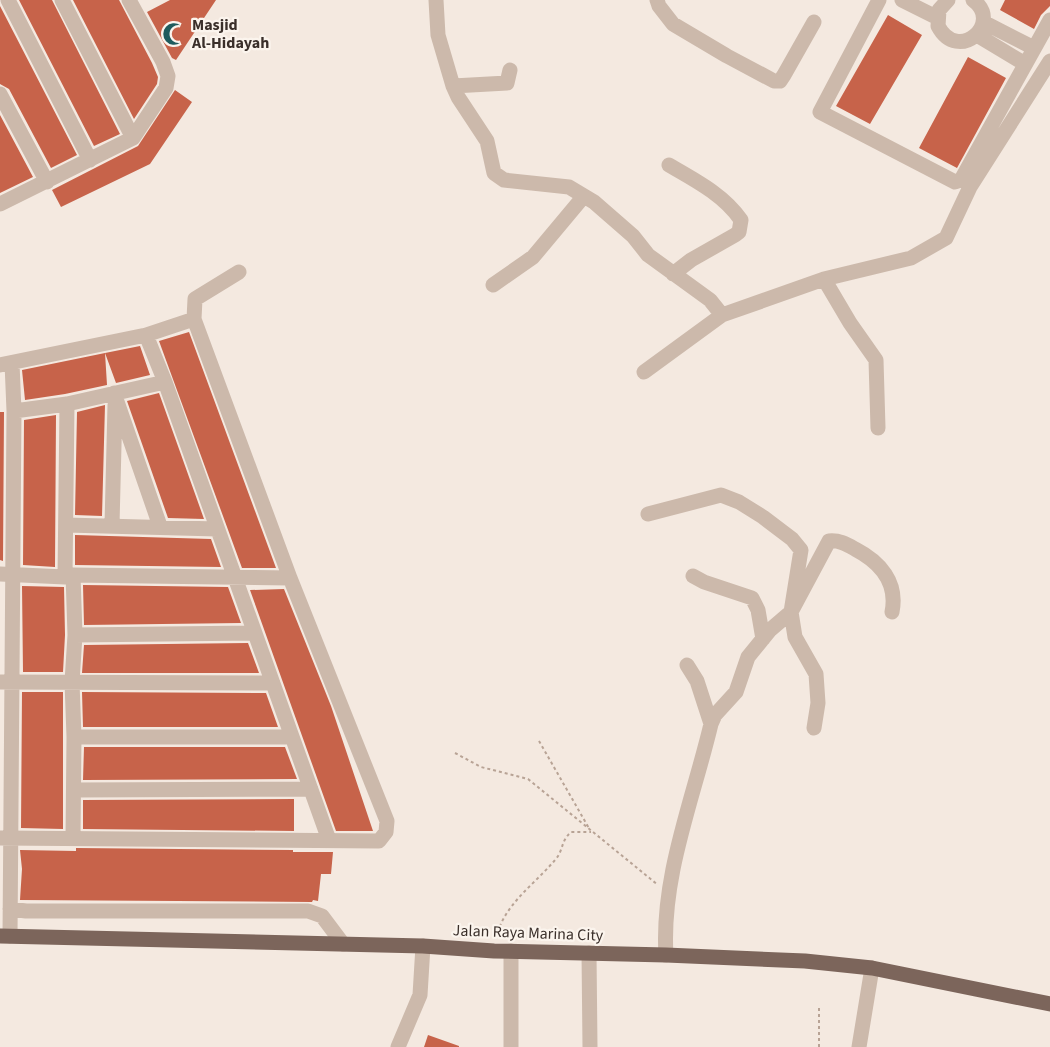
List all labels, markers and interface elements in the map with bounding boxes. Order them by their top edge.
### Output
place label: Masjid Al-Hidayah [191,14,269,54]
mosque icon: Masjid Al-Hidayah [161,21,187,47]
street label: Jalan Raya Marina City [452,919,604,947]

